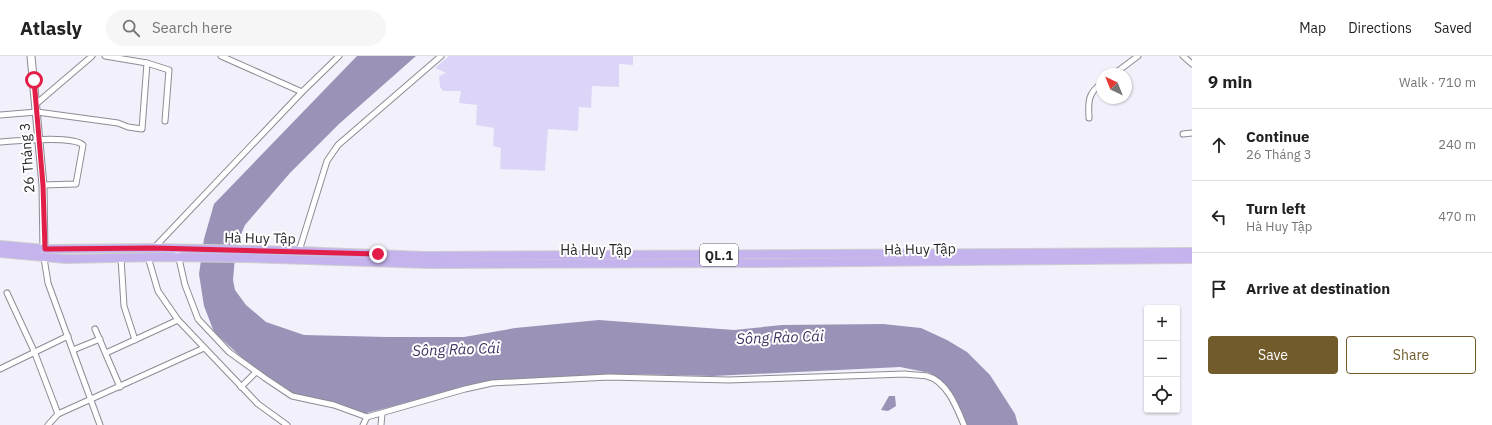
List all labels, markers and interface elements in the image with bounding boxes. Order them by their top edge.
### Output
search box [106,10,386,46]
text: Atlasly [20,16,82,40]
icon: search [120,17,142,39]
text: Search here [152,18,232,37]
text: Map [1299,19,1326,37]
text: Directions [1348,19,1412,37]
text: Saved [1434,19,1472,37]
north arrow [1096,68,1132,104]
route start [25,71,43,89]
text: 9 min [1208,71,1252,93]
text: Walk · 710 m [1399,74,1476,91]
street label: 26 Tháng 3 [16,122,38,194]
text: Continue [1246,127,1310,146]
icon: ahead [1208,134,1230,156]
text: 240 m [1438,136,1476,153]
text: 26 Tháng 3 [1246,146,1312,163]
text: Turn left [1246,199,1306,218]
icon: left [1208,206,1230,228]
text: 470 m [1438,208,1476,225]
text: Hà Huy Tập [1246,218,1312,235]
street label: Hà Huy Tập [224,228,296,248]
street label: Hà Huy Tập [884,239,956,259]
street label: Hà Huy Tập [560,241,632,259]
road number: QL.1 [700,244,738,266]
route end [369,245,387,263]
icon: arrive [1208,278,1230,300]
text: Arrive at destination [1246,279,1390,298]
map controls [1144,305,1180,413]
button: + [1144,305,1180,341]
water label: Sông Rào Cái [736,326,824,348]
button: Save [1208,336,1338,374]
button: Share [1346,336,1476,374]
water label: Sông Rào Cái [412,338,500,360]
button: − [1144,341,1180,377]
button: locate [1144,377,1180,413]

